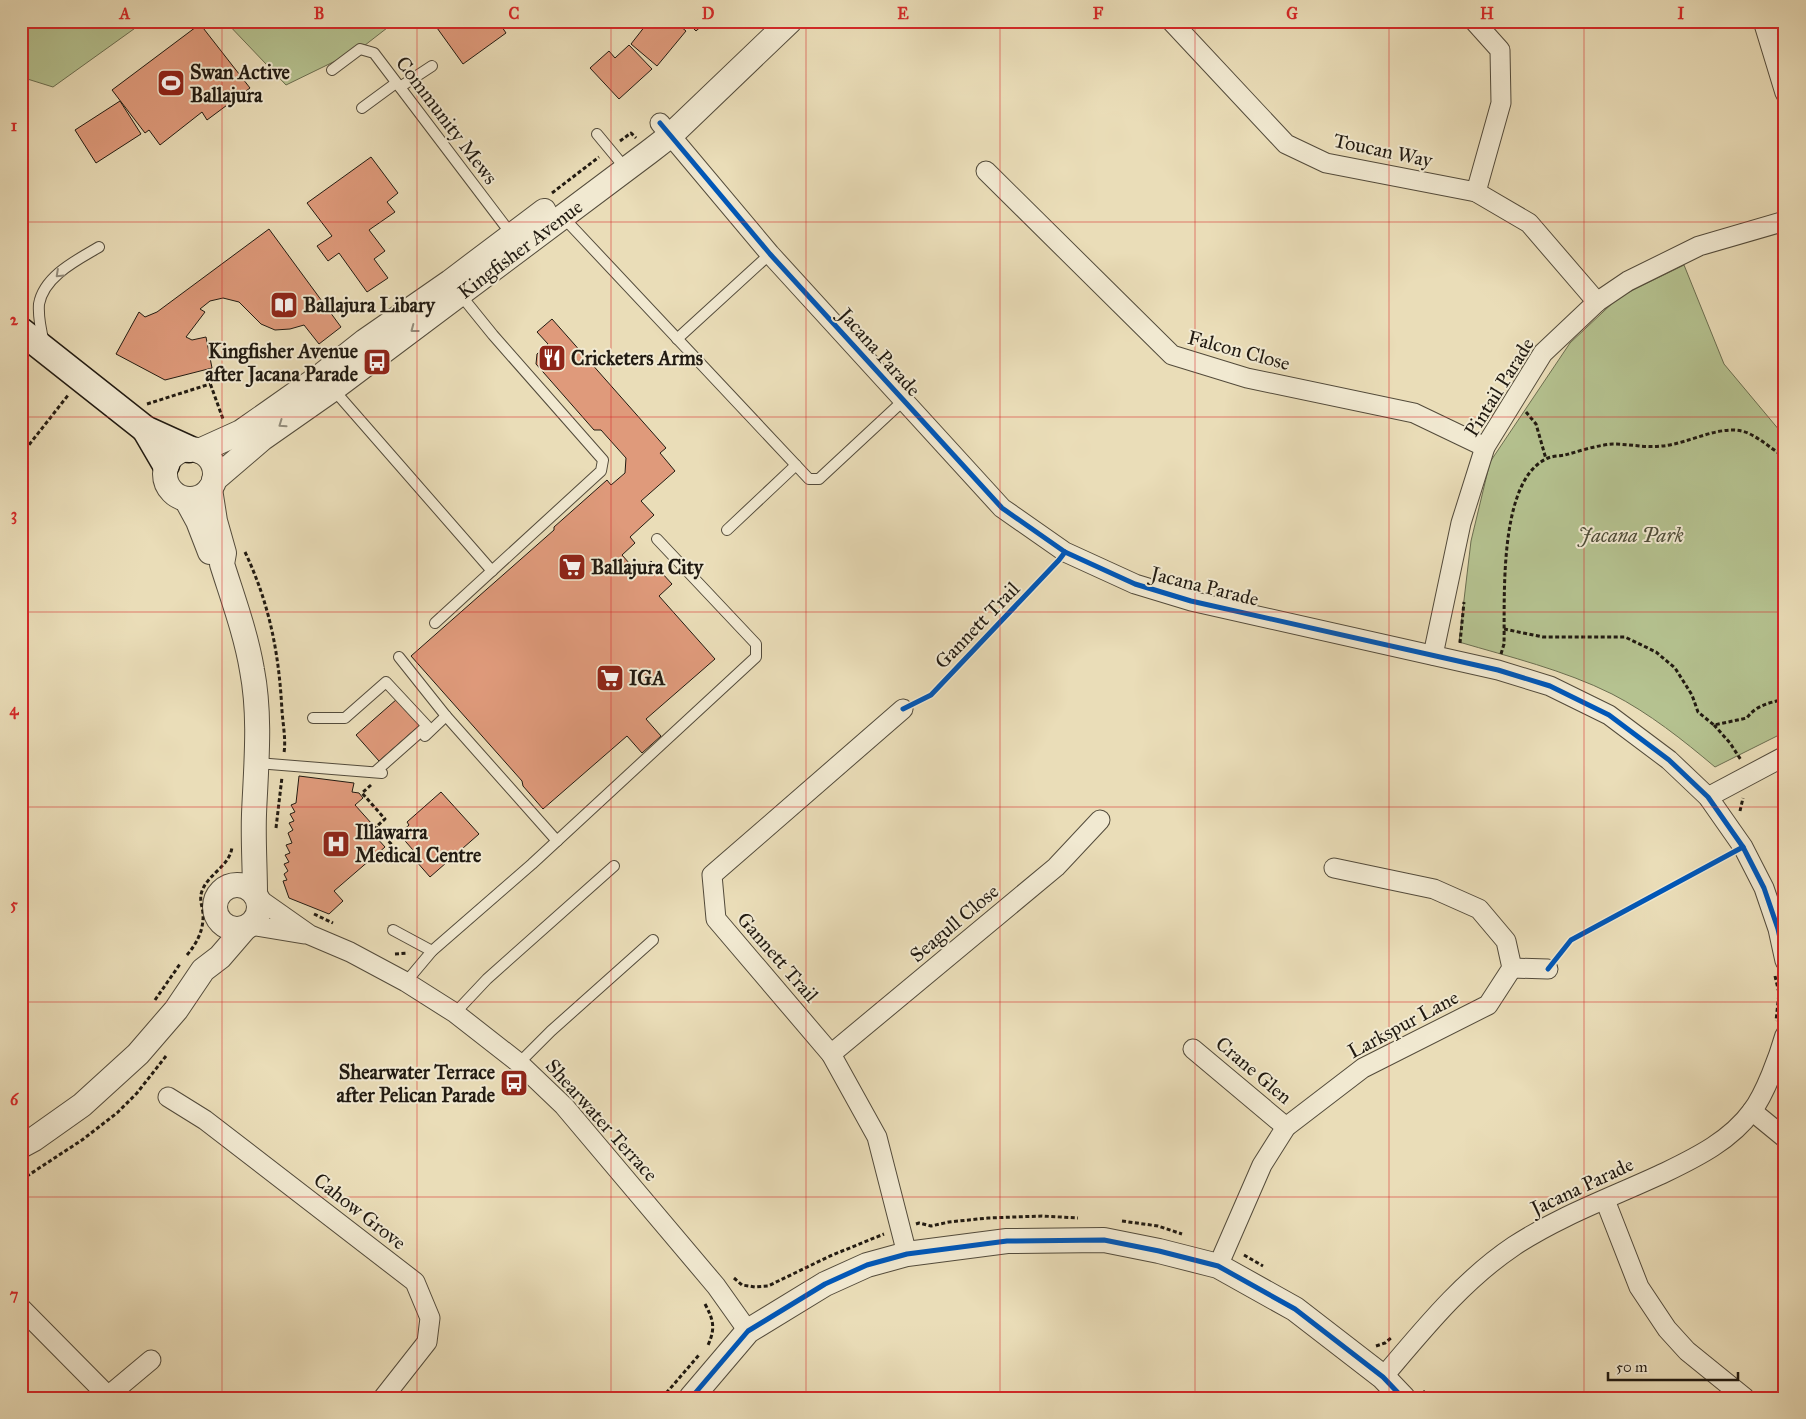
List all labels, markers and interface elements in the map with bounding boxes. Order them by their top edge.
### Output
text: A [119,4,131,23]
text: B [314,4,324,23]
text: C [509,4,520,23]
text: D [702,4,715,23]
text: E [897,4,909,23]
text: F [1093,4,1104,23]
text: G [1286,4,1298,23]
text: H [1480,4,1494,23]
text: I [1678,4,1685,23]
street label: Community Mews [391,51,503,189]
place label: Swan Active Ballajura [190,60,291,108]
sports icon: Swan Active Ballajura [156,68,186,98]
text: 1 [11,116,18,135]
street label: Toucan Way [1331,128,1435,172]
street label: Kingfisher Avenue [453,194,588,305]
one-way arrow [55,268,64,277]
library icon: Ballajura Libary [269,290,299,320]
place label: Ballajura Libary [303,293,437,318]
street label: Jacana Parade [832,301,926,402]
text: 2 [10,310,19,329]
one-way arrow [411,323,420,331]
street label: Falcon Close [1185,325,1293,375]
street label: Pintail Parade [1459,333,1539,441]
place label: Kingfisher Avenue after Jacana Parade [205,339,359,388]
restaurant icon: Cricketers Arms [537,343,567,373]
place label: Cricketers Arms [571,346,704,370]
bus stop icon: Kingfisher Avenue after Jacana Parade [362,347,392,377]
one-way arrow [279,418,288,427]
text: 3 [11,505,17,525]
park label: Jacana Park [1577,523,1684,547]
supermarket icon: Ballajura City [557,552,587,582]
place label: Ballajura City [591,555,705,580]
street label: Jacana Parade [1146,561,1261,612]
street label: Gannett Trail [930,576,1025,673]
supermarket icon: IGA [595,663,625,693]
place label: IGA [629,666,666,690]
text: 4 [10,700,20,720]
place label: Illawarra Medical Centre [355,820,482,867]
hospital icon: Illawarra Medical Centre [321,829,351,859]
street label: Seagull Close [905,879,1004,968]
text: 5 [10,895,18,914]
street label: Gannett Trail [732,907,824,1007]
street label: Larkspur Lane [1344,985,1462,1063]
street label: Crane Glen [1211,1031,1297,1109]
street label: Shearwater Terrace [541,1054,663,1186]
place label: Shearwater Terrace after Pelican Parade [337,1060,496,1107]
bus stop icon: Shearwater Terrace after Pelican Parade [499,1068,529,1098]
text: 6 [10,1090,19,1109]
street label: Jacana Parade [1525,1152,1638,1222]
street label: Cahow Grove [309,1168,411,1254]
text: 7 [10,1285,19,1304]
scale bar [1608,1349,1738,1381]
text: 50 m [1616,1358,1648,1376]

